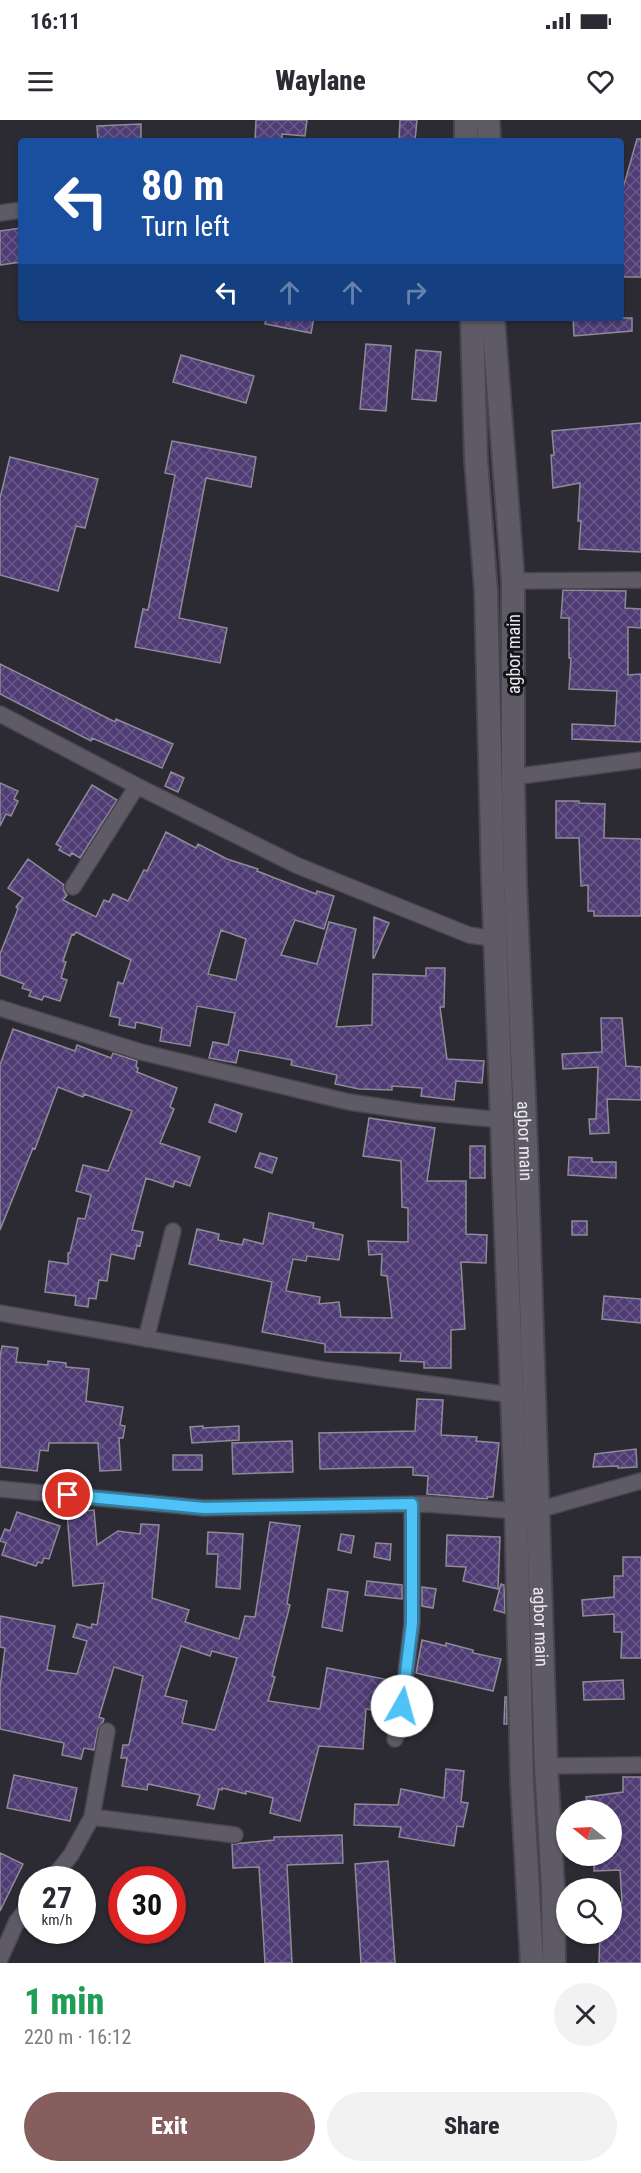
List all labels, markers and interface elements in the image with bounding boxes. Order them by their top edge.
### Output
text: 16:11 [30,9,81,34]
icon: menu [24,65,57,98]
text: Waylane [275,65,366,97]
icon: heart [584,65,617,98]
text: 80 m [141,161,224,210]
icon: left [42,162,120,240]
text: Turn left [141,211,230,243]
icon: left [210,276,243,309]
icon: ahead [273,276,306,309]
icon: ahead [336,276,369,309]
icon: right [399,276,432,309]
street label: agbor main [503,614,524,694]
street label: agbor main [514,1101,538,1181]
pin [42,1469,93,1520]
icon: arrive [51,1478,84,1511]
street label: agbor main [530,1586,553,1667]
position arrow [370,1674,434,1738]
north arrow [556,1800,622,1866]
map controls [556,1800,622,1944]
speed limit sign: 30 [108,1866,186,1944]
button: search [556,1878,622,1944]
text: 27 [42,1880,72,1915]
text: km/h [42,1911,72,1929]
text: 1 min [24,1981,104,2023]
button: close [554,1983,617,2046]
text: 220 m · 16:12 [24,2025,131,2049]
button: Exit [24,2092,315,2161]
button: Share [327,2092,617,2161]

